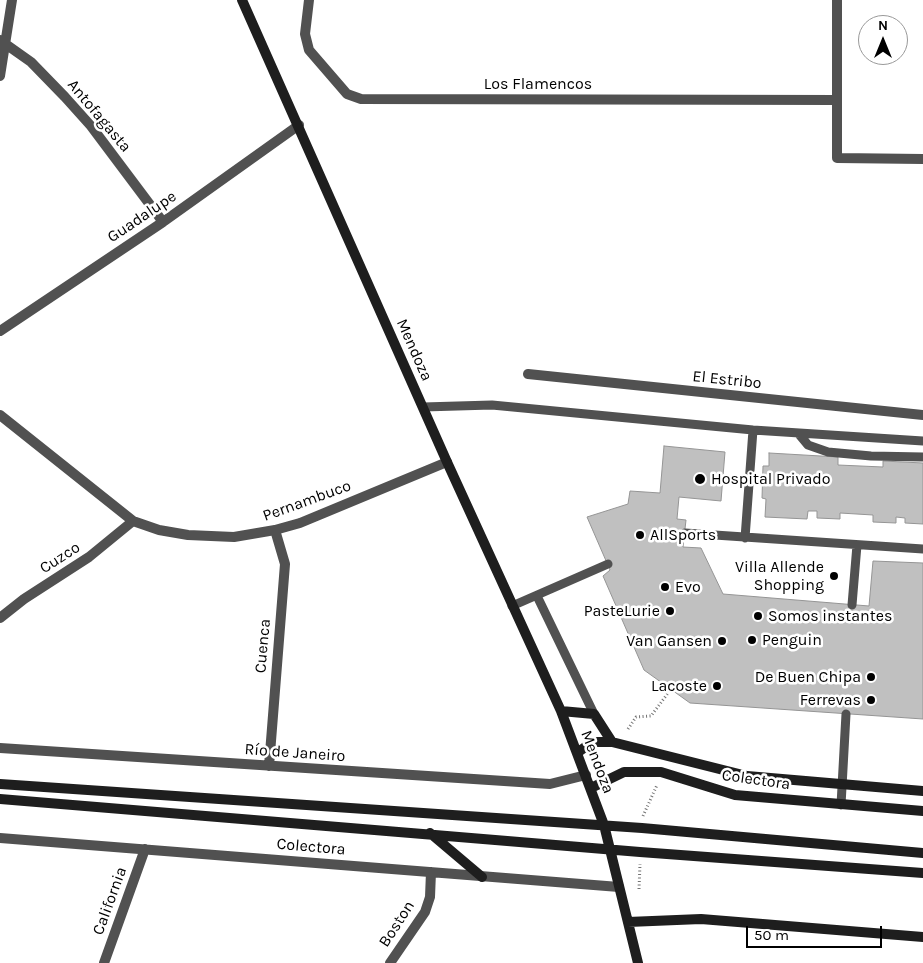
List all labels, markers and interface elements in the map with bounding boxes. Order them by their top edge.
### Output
north arrow [858,15,908,65]
text: N [878,17,888,34]
street label: Los Flamencos [484,74,592,94]
street label: Antofagasta [63,76,135,156]
street label: Guadalupe [104,187,180,247]
street label: Mendoza [392,316,436,384]
street label: El Estribo [691,367,763,393]
place label: Hospital Privado [711,469,831,489]
marker: Hospital Privado [693,472,707,486]
street label: Pernambuco [260,476,354,526]
place label: AllSports [650,525,716,545]
marker: AllSports [634,529,646,541]
street label: Cuzco [36,538,84,578]
place label: Villa Allende Shopping [735,557,824,595]
marker: Villa Allende Shopping [828,570,840,582]
place label: Evo [675,577,701,597]
marker: Evo [659,581,671,593]
place label: PasteLurie [584,601,660,621]
marker: PasteLurie [664,605,676,617]
place label: Somos instantes [768,606,892,626]
marker: Somos instantes [752,610,764,622]
street label: Cuenca [251,618,275,674]
place label: Penguin [762,630,822,650]
place label: Van Gansen [626,631,712,651]
marker: Penguin [746,634,758,646]
marker: Van Gansen [716,635,728,647]
place label: De Buen Chipa [755,667,861,687]
marker: De Buen Chipa [865,671,877,683]
place label: Lacoste [651,676,707,696]
marker: Lacoste [711,680,723,692]
place label: Ferrevas [800,690,861,710]
marker: Ferrevas [865,694,877,706]
street label: Mendoza [576,728,618,796]
street label: Río de Janeiro [244,740,346,766]
street label: Colectora [721,766,791,794]
street label: Colectora [276,834,346,860]
street label: California [89,864,131,938]
street label: Boston [375,897,419,951]
scale bar [748,916,884,948]
text: 50 m [754,926,789,944]

